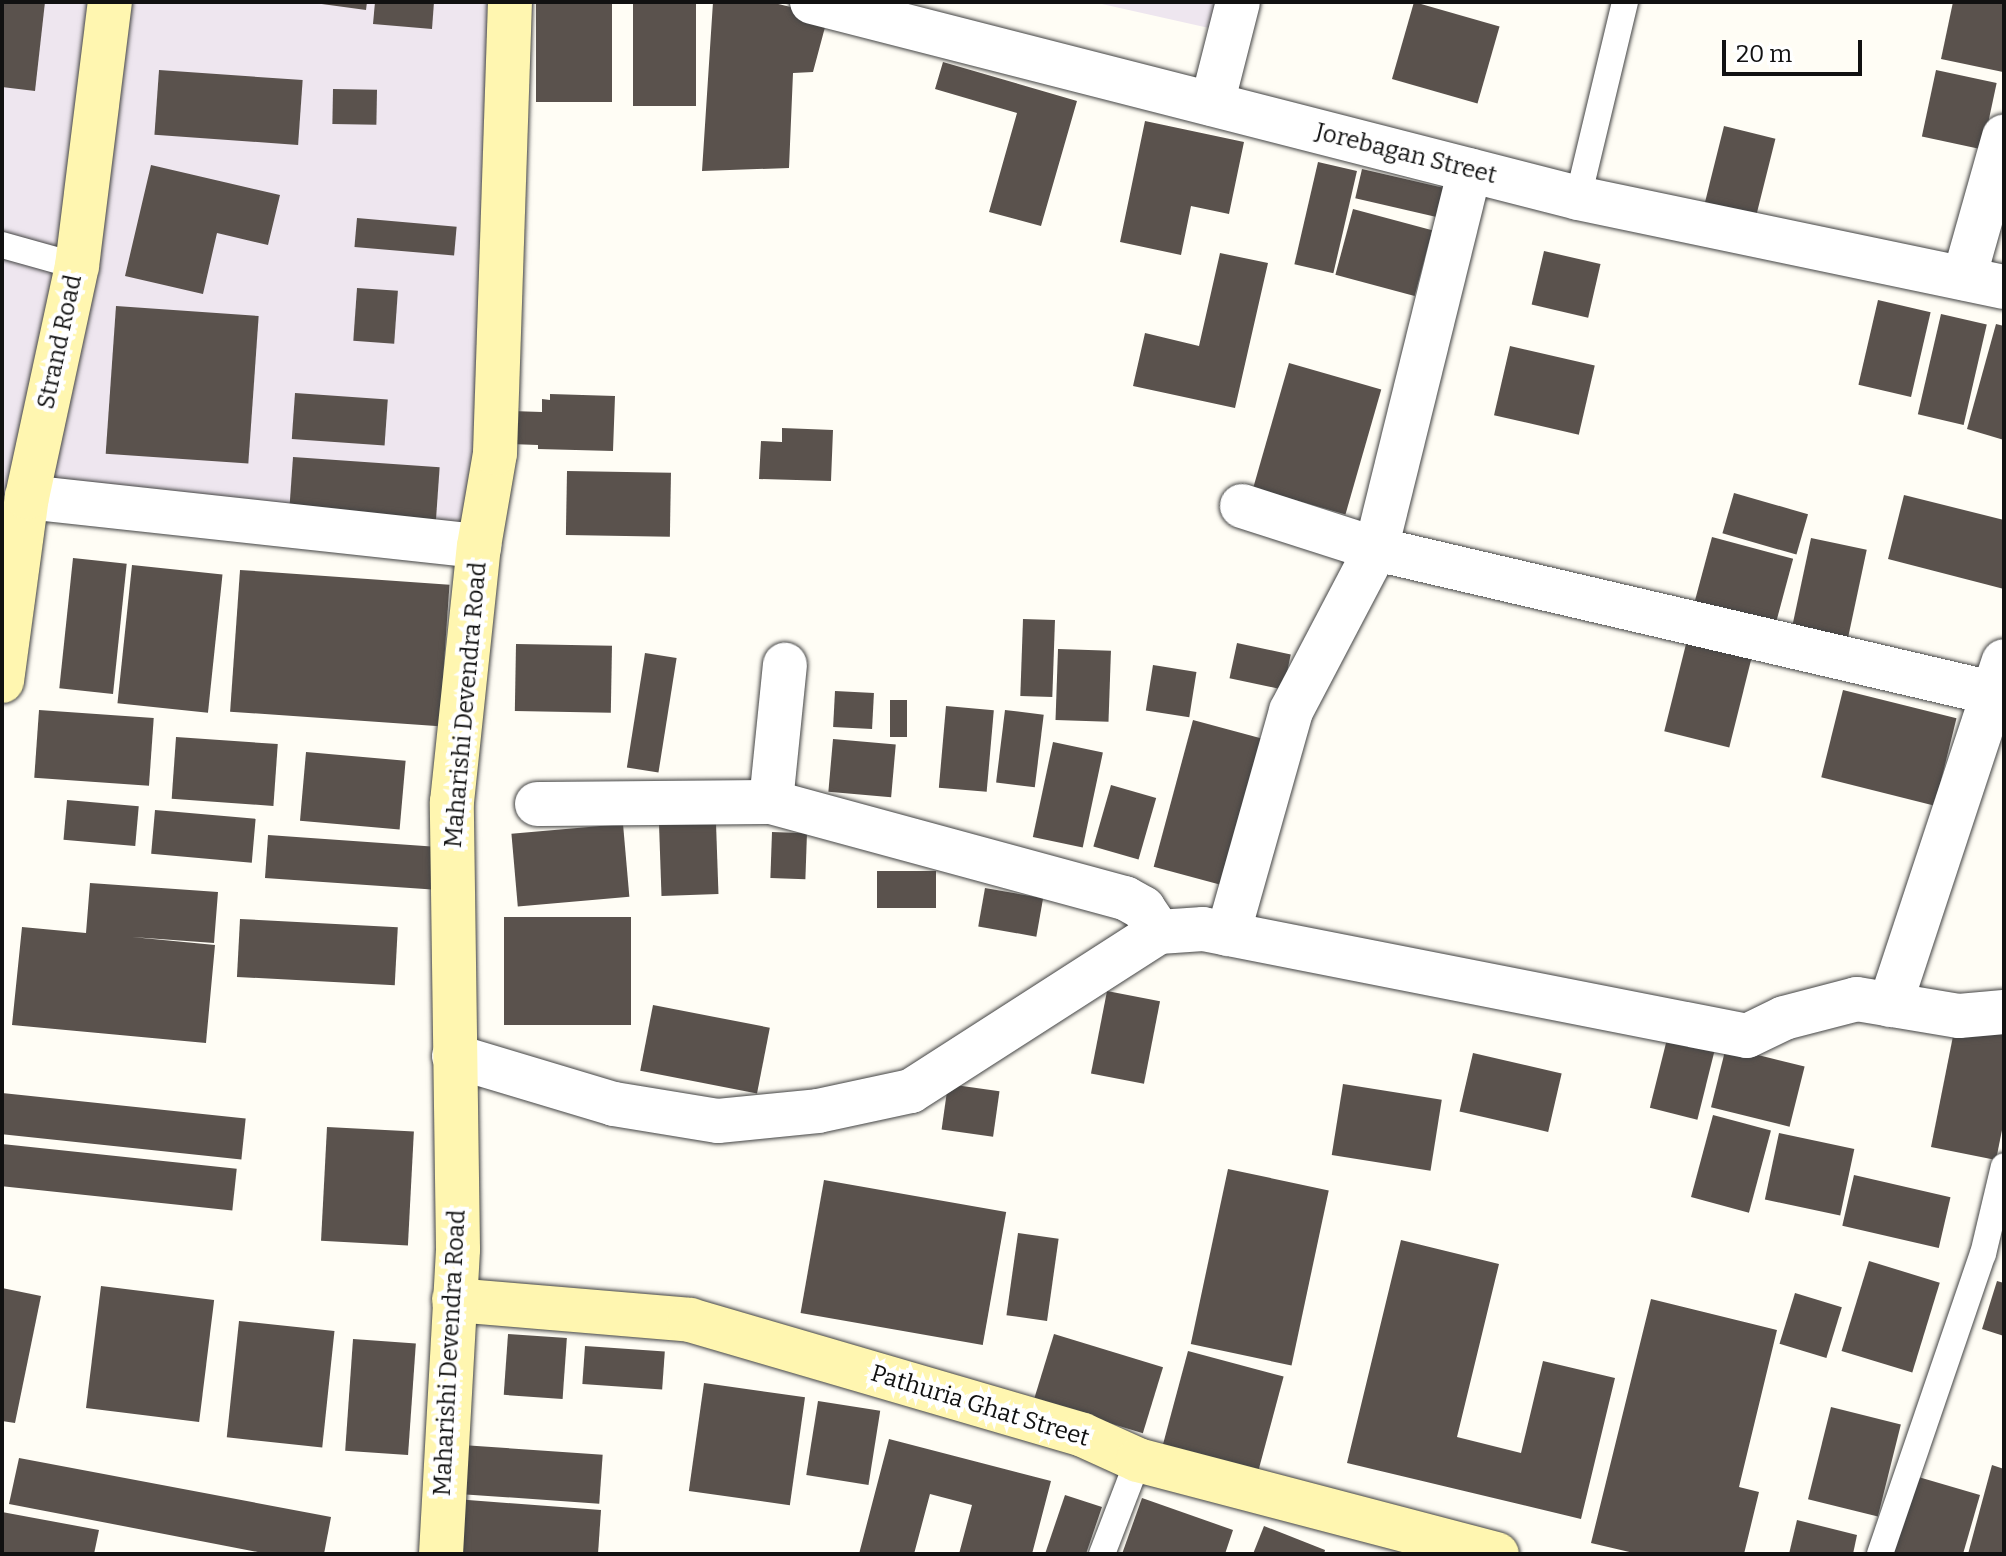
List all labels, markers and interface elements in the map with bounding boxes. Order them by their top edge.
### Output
scale bar [1726,24,1866,74]
text: 20 m [1736,40,1792,68]
street label: Jorebagan Street [1312,118,1500,190]
street label: Strand Road [32,272,88,412]
street label: Maharishi Devendra Road [439,561,493,849]
street label: Maharishi Devendra Road [428,1209,472,1497]
street label: Pathuria Ghat Street [867,1359,1093,1453]

